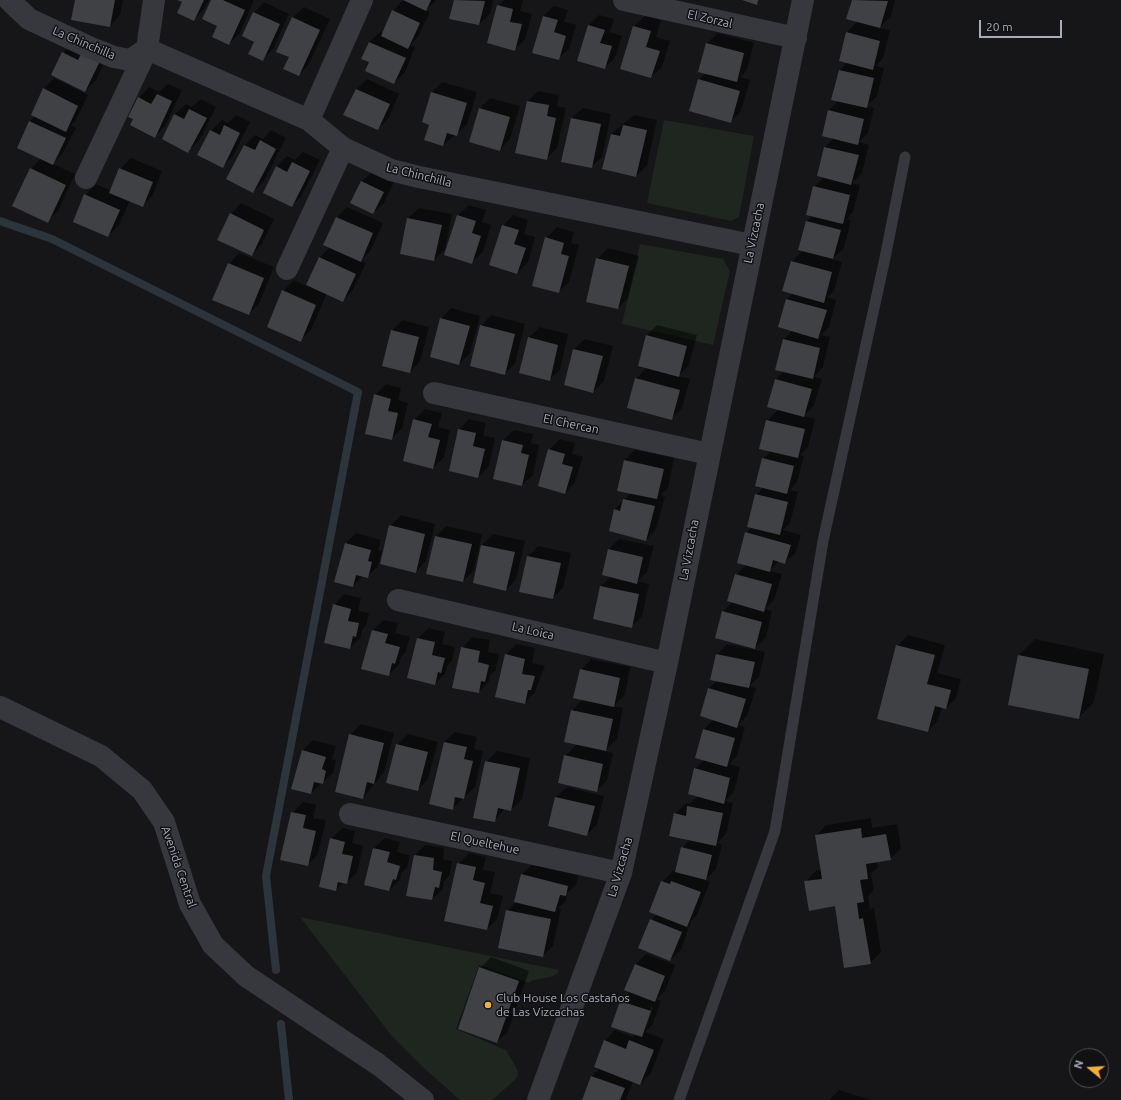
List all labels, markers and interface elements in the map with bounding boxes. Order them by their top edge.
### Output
street label: El Zorzal [686,7,734,31]
scale bar [981,12,1064,38]
text: 20 m [986,20,1013,33]
street label: La Chinchilla [50,23,118,63]
street label: La Chinchilla [385,160,453,190]
street label: La Vizcacha [741,201,767,265]
street label: El Chercan [542,411,600,437]
street label: La Vizcacha [676,518,702,582]
street label: La Loica [511,619,555,643]
street label: Avenida Central [158,824,200,910]
street label: El Queltehue [449,829,521,857]
street label: La Vizcacha [605,835,635,899]
place label: Club House Los Castaños de Las Vizcachas [496,991,630,1019]
marker: Club House Los Castaños de Las Vizcachas [483,1000,493,1010]
north arrow [1069,1048,1109,1088]
text: N [1072,1059,1086,1070]

